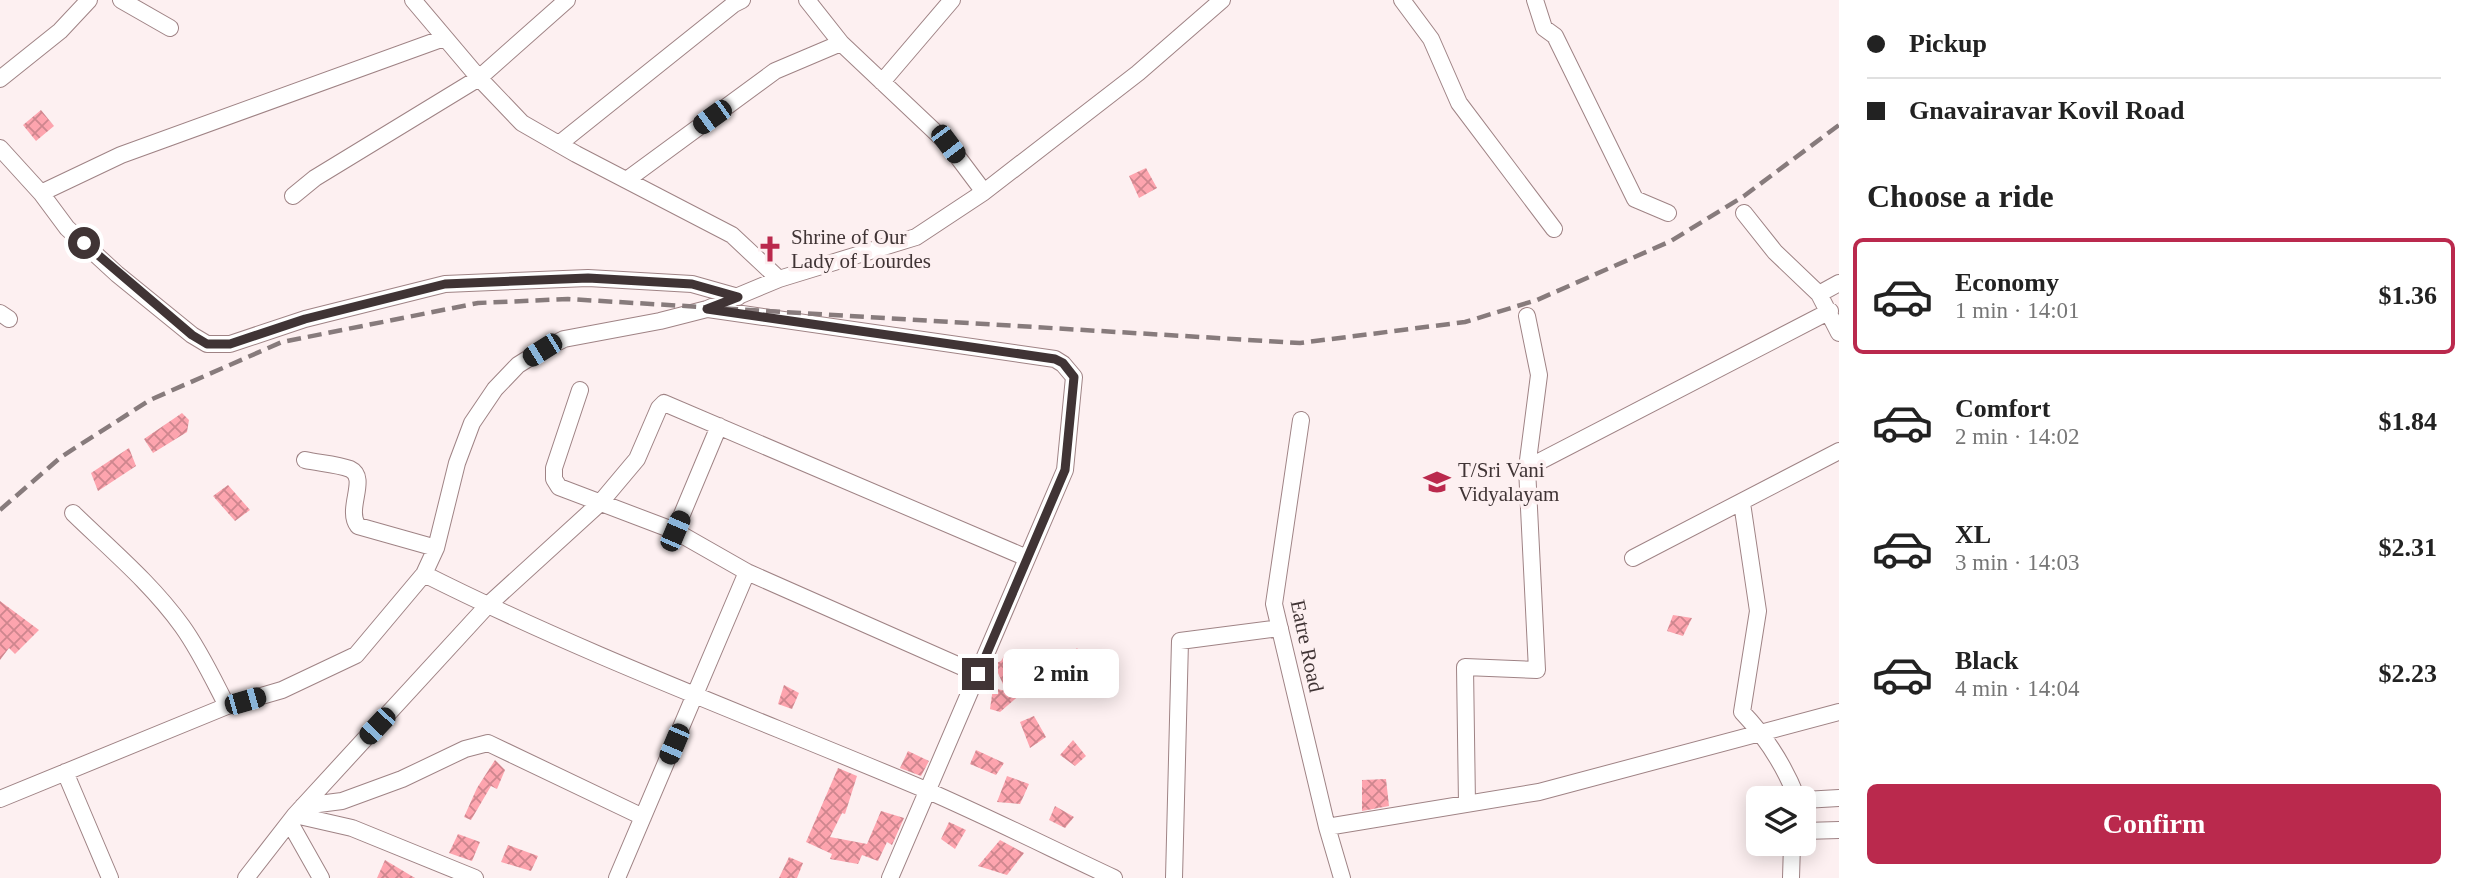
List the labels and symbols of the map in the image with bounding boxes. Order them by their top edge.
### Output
car [689,96,736,138]
car [927,121,970,167]
place label: Shrine of Our Lady of Lourdes [791,225,931,273]
route start [68,227,100,259]
church icon: Shrine of Our Lady of Lourdes [755,234,785,264]
car [519,330,566,370]
place label: T/Sri Vani Vidyalayam [1458,458,1559,506]
school or university icon: T/Sri Vani Vidyalayam [1422,467,1452,497]
car [658,508,693,554]
street label: Eatre Road [1286,598,1329,695]
callout: 2 min [1002,650,1118,698]
route end [962,658,994,690]
car [222,685,269,717]
car [355,703,400,749]
car [657,721,692,767]

